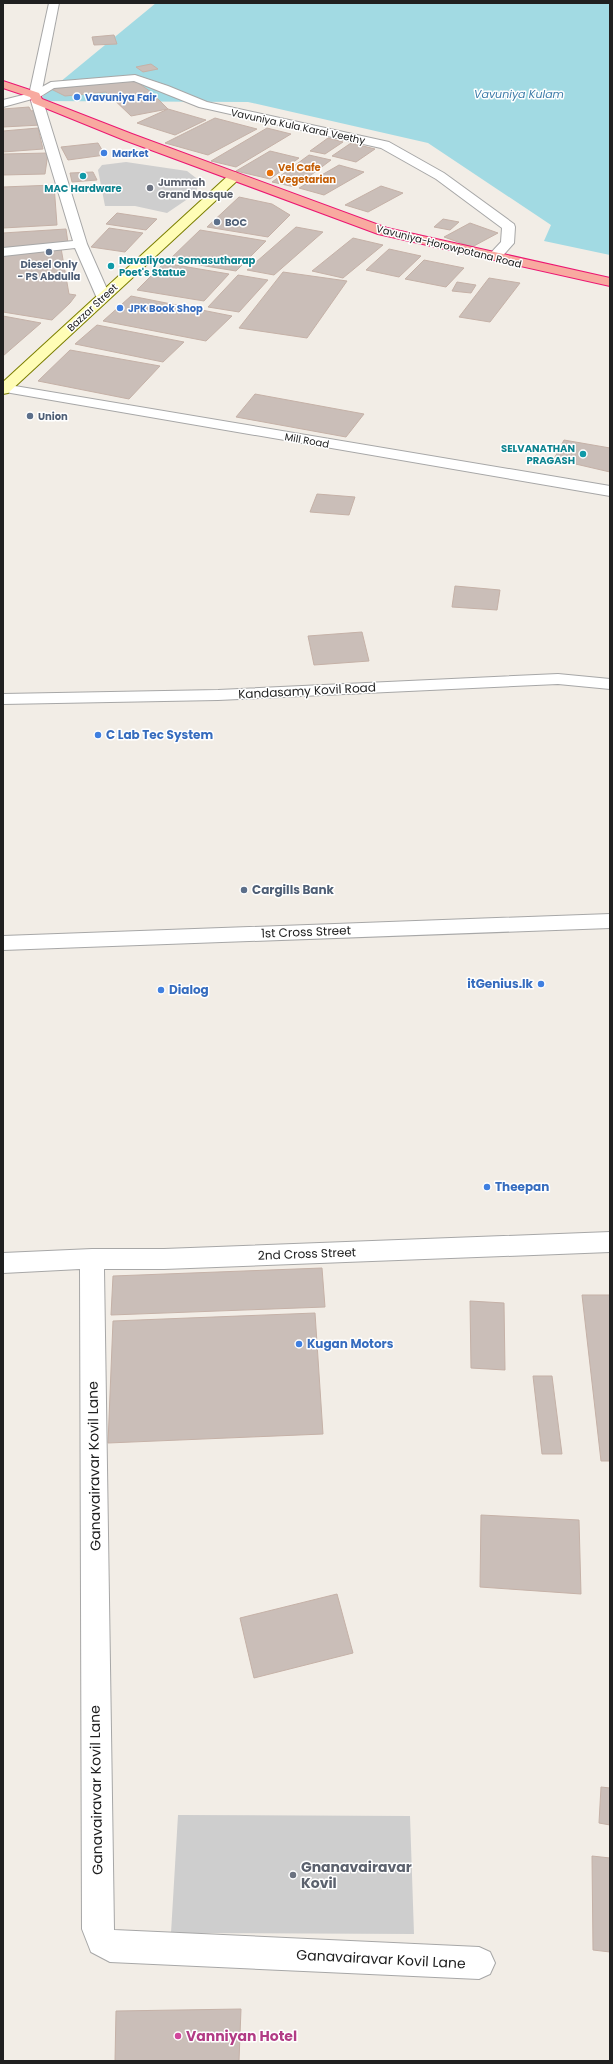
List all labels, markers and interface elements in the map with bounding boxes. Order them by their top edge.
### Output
water label: Vavuniya Kulam [474,86,564,102]
place label: Vavuniya Fair [85,90,157,105]
marker: Vavuniya Fair [72,92,82,102]
street label: Vavuniya Kula Karai Veethy [229,105,367,148]
place label: Market [112,146,149,161]
marker: Market [99,148,109,158]
place label: Vel Cafe Vegetarian [278,160,336,187]
marker: Vel Cafe Vegetarian [265,168,275,178]
marker: MAC Hardware [78,171,88,181]
place label: Jummah Grand Mosque [158,175,233,202]
place label: MAC Hardware [44,181,122,196]
marker: Jummah Grand Mosque [145,183,155,193]
place label: BOC [225,215,247,230]
marker: BOC [212,217,222,227]
street label: Vavuniya-Horowpotana Road [375,221,523,272]
marker: Diesel Only - PS Abdulla [44,247,54,257]
place label: Navaliyoor Somasutharap Poet's Statue [119,253,256,280]
place label: Diesel Only - PS Abdulla [18,257,81,284]
marker: Navaliyoor Somasutharap Poet's Statue [106,261,116,271]
street label: Bazzar Street [64,280,121,335]
place label: JPK Book Shop [128,301,203,316]
marker: JPK Book Shop [115,303,125,313]
place label: Union [38,409,68,424]
marker: Union [25,411,35,421]
street label: Mill Road [284,429,330,452]
place label: SELVANATHAN PRAGASH [501,441,575,468]
marker: SELVANATHAN PRAGASH [578,449,588,459]
street label: Kandasamy Kovil Road [238,678,376,703]
place label: C Lab Tec System [106,726,213,743]
marker: C Lab Tec System [93,730,103,740]
place label: Cargills Bank [252,881,335,898]
marker: Cargills Bank [239,885,249,895]
street label: 1st Cross Street [261,921,351,942]
place label: itGenius.lk [467,975,534,992]
marker: itGenius.lk [536,979,546,989]
place label: Dialog [169,981,209,998]
marker: Dialog [156,985,166,995]
place label: Theepan [495,1178,549,1195]
marker: Theepan [482,1182,492,1192]
street label: 2nd Cross Street [258,1243,356,1264]
place label: Kugan Motors [307,1335,394,1352]
marker: Kugan Motors [294,1339,304,1349]
street label: Ganavairavar Kovil Lane [83,1381,105,1551]
street label: Ganavairavar Kovil Lane [85,1705,107,1875]
place label: Gnanavairavar Kovil [301,1857,412,1893]
marker: Gnanavairavar Kovil [288,1870,298,1880]
street label: Ganavairavar Kovil Lane [296,1945,466,1973]
place label: Vanniyan Hotel [186,2026,297,2046]
marker: Vanniyan Hotel [173,2031,183,2041]

